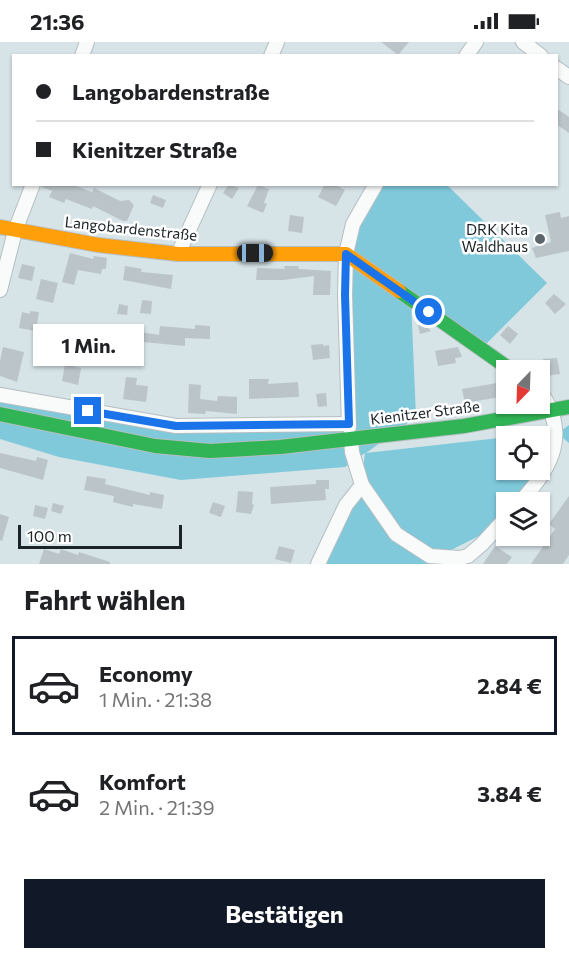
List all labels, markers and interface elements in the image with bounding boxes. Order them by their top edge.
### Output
text: 21:36 [30,8,85,35]
text: Langobardenstraße [72,78,270,105]
text: Kienitzer Straße [72,136,237,163]
street label: Langobardenstraße [64,212,198,244]
place label: DRK Kita Waldhaus [462,220,528,255]
marker: DRK Kita Waldhaus [533,232,547,246]
car [237,244,273,262]
route start [415,298,442,325]
callout: 1 Min. [32,324,144,366]
text: 1 Min. [61,333,116,357]
north arrow [496,360,550,414]
map controls [496,360,550,546]
street label: Kienitzer Straße [369,396,481,428]
route end [74,397,101,424]
button: locate [496,426,550,480]
button: layers [496,492,550,546]
scale bar [18,522,182,550]
text: 100 m [27,526,72,545]
text: Fahrt wählen [24,583,186,616]
icon: car [27,659,81,713]
text: Economy [99,660,193,687]
text: 2.84 € [477,672,542,699]
text: 1 Min. · 21:38 [99,687,212,711]
icon: car [27,767,81,821]
text: Komfort [99,768,186,795]
text: 3.84 € [477,780,542,807]
text: 2 Min. · 21:39 [99,795,215,819]
button: Bestätigen [24,879,545,948]

